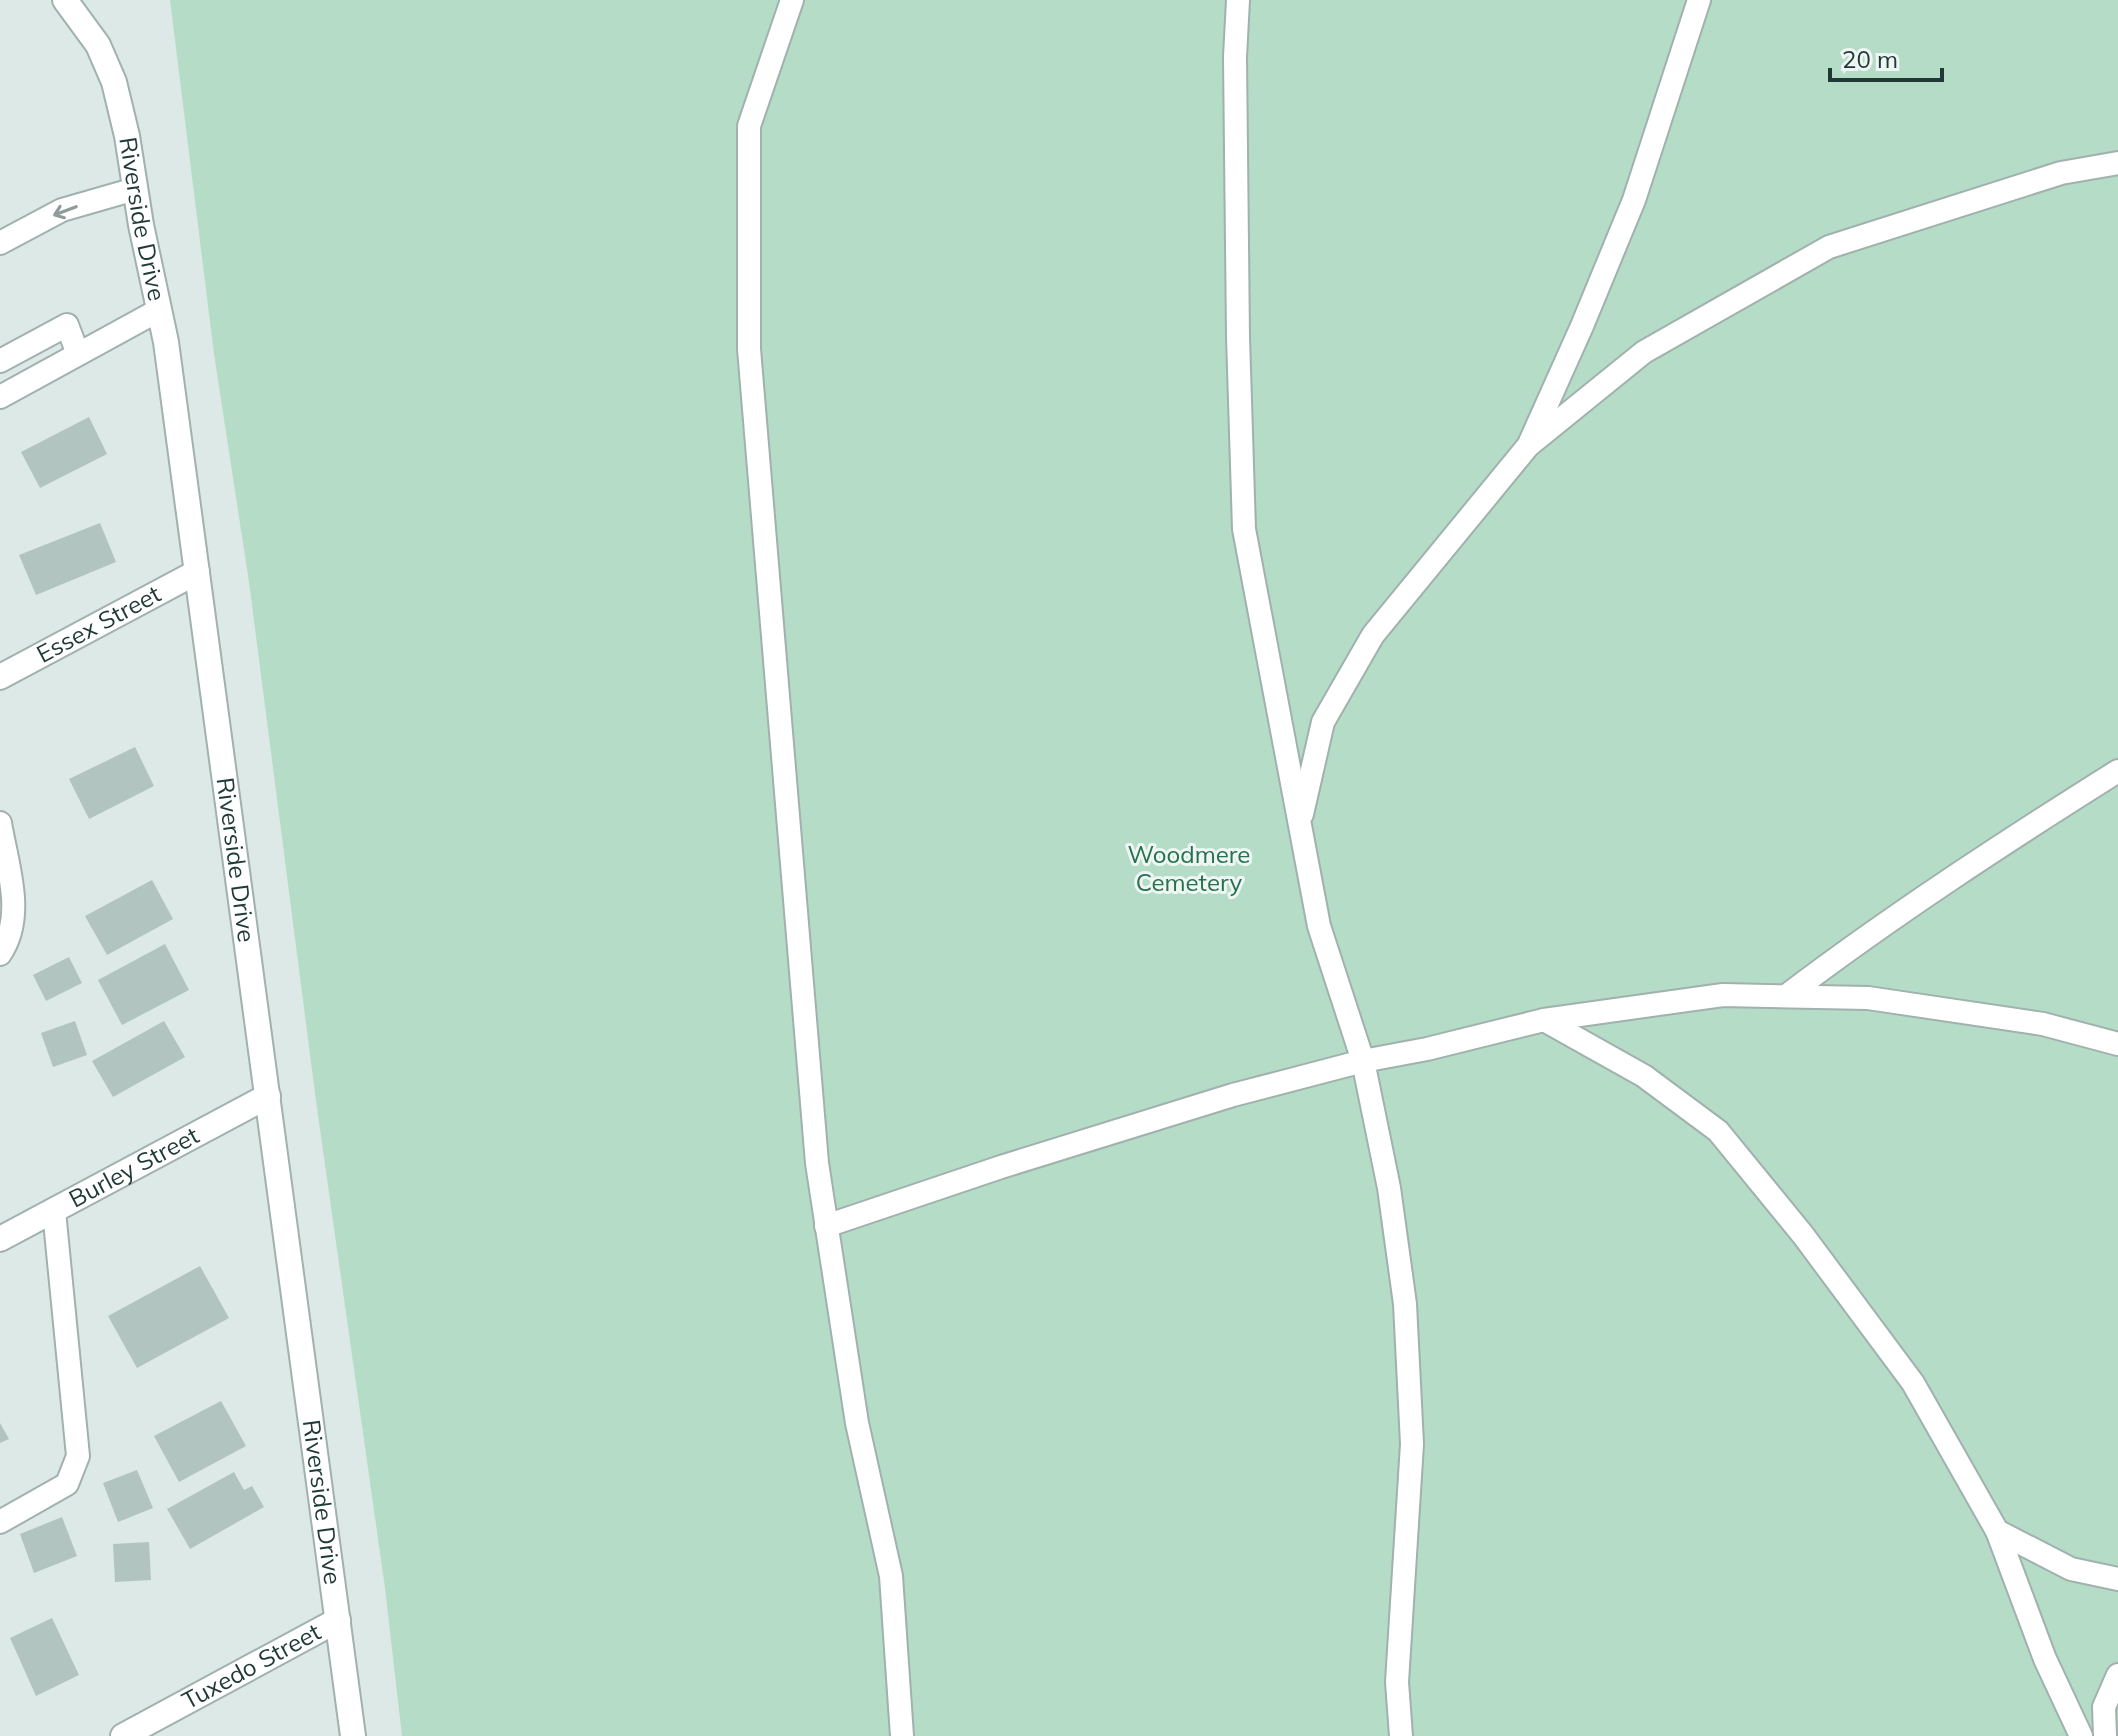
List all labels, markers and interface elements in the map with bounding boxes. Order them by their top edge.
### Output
scale bar [1830,32,1942,82]
text: 20 m [1842,44,1898,74]
street label: Riverside Drive [113,135,173,303]
one-way arrow [53,205,78,219]
street label: Essex Street [31,578,166,669]
street label: Riverside Drive [211,776,262,944]
park label: Woodmere Cemetery [1128,839,1250,897]
street label: Burley Street [64,1120,204,1213]
street label: Riverside Drive [297,1418,349,1586]
street label: Tuxedo Street [177,1616,325,1715]

